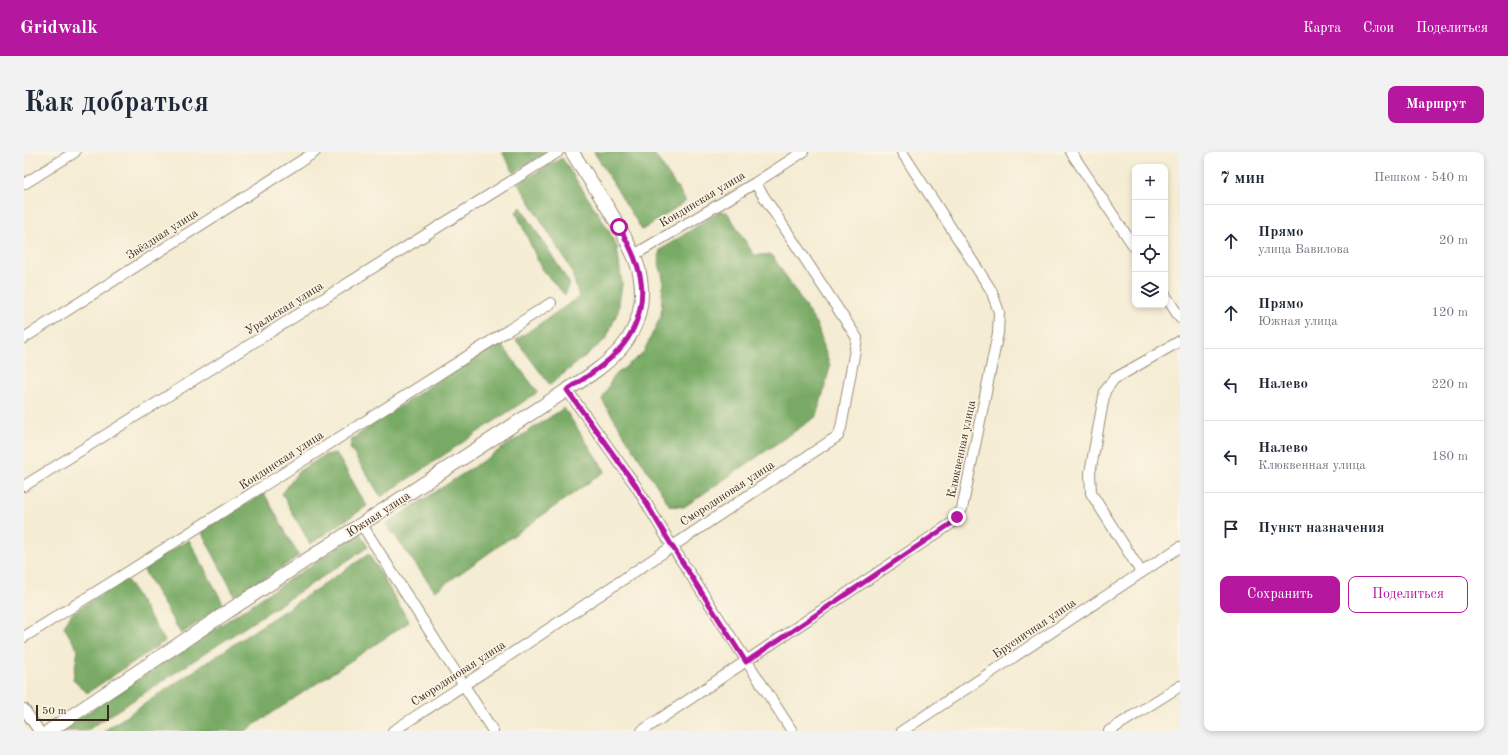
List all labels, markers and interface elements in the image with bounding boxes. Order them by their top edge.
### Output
text: Gridwalk [20,19,98,38]
text: Карта [1303,21,1341,35]
text: Слои [1363,21,1394,35]
text: Поделиться [1416,21,1488,35]
button: Маршрут [1388,86,1484,123]
text: Как добраться [24,90,209,118]
map controls [1132,164,1168,308]
button: + [1132,164,1168,200]
street label: Кондинская улица [658,170,748,230]
text: 7 мин [1220,170,1265,187]
text: Пешком · 540 m [1374,171,1468,184]
button: − [1132,200,1168,236]
street label: Звёздная улица [125,207,201,262]
route start [610,218,628,236]
text: Прямо [1258,225,1304,240]
icon: ahead [1220,230,1242,252]
text: 20 m [1439,234,1468,247]
button: locate [1132,236,1168,272]
text: улица Вавилова [1258,243,1349,256]
button: layers [1132,272,1168,308]
street label: Уральская улица [243,280,326,338]
text: Прямо [1258,297,1304,312]
icon: ahead [1220,302,1242,324]
text: 120 m [1431,306,1468,319]
text: Южная улица [1258,315,1338,328]
icon: left [1220,374,1242,396]
text: Налево [1258,377,1308,392]
text: 220 m [1431,378,1468,391]
street label: Клюквенная улица [946,399,978,499]
street label: Кондинская улица [237,429,326,492]
text: Налево [1258,441,1308,456]
icon: left [1220,446,1242,468]
text: 180 m [1431,450,1468,463]
street label: Смородиновая улица [678,459,777,529]
text: Клюквенная улица [1258,459,1366,472]
street label: Южная улица [344,490,413,540]
route end [948,508,966,526]
icon: arrive [1220,518,1242,540]
text: Пункт назначения [1258,521,1385,536]
button: Сохранить [1220,576,1340,613]
button: Поделиться [1348,576,1468,613]
street label: Брусничная улица [991,597,1078,661]
street label: Смородиновая улица [409,639,508,709]
scale bar [36,703,109,722]
text: 50 m [42,706,67,717]

